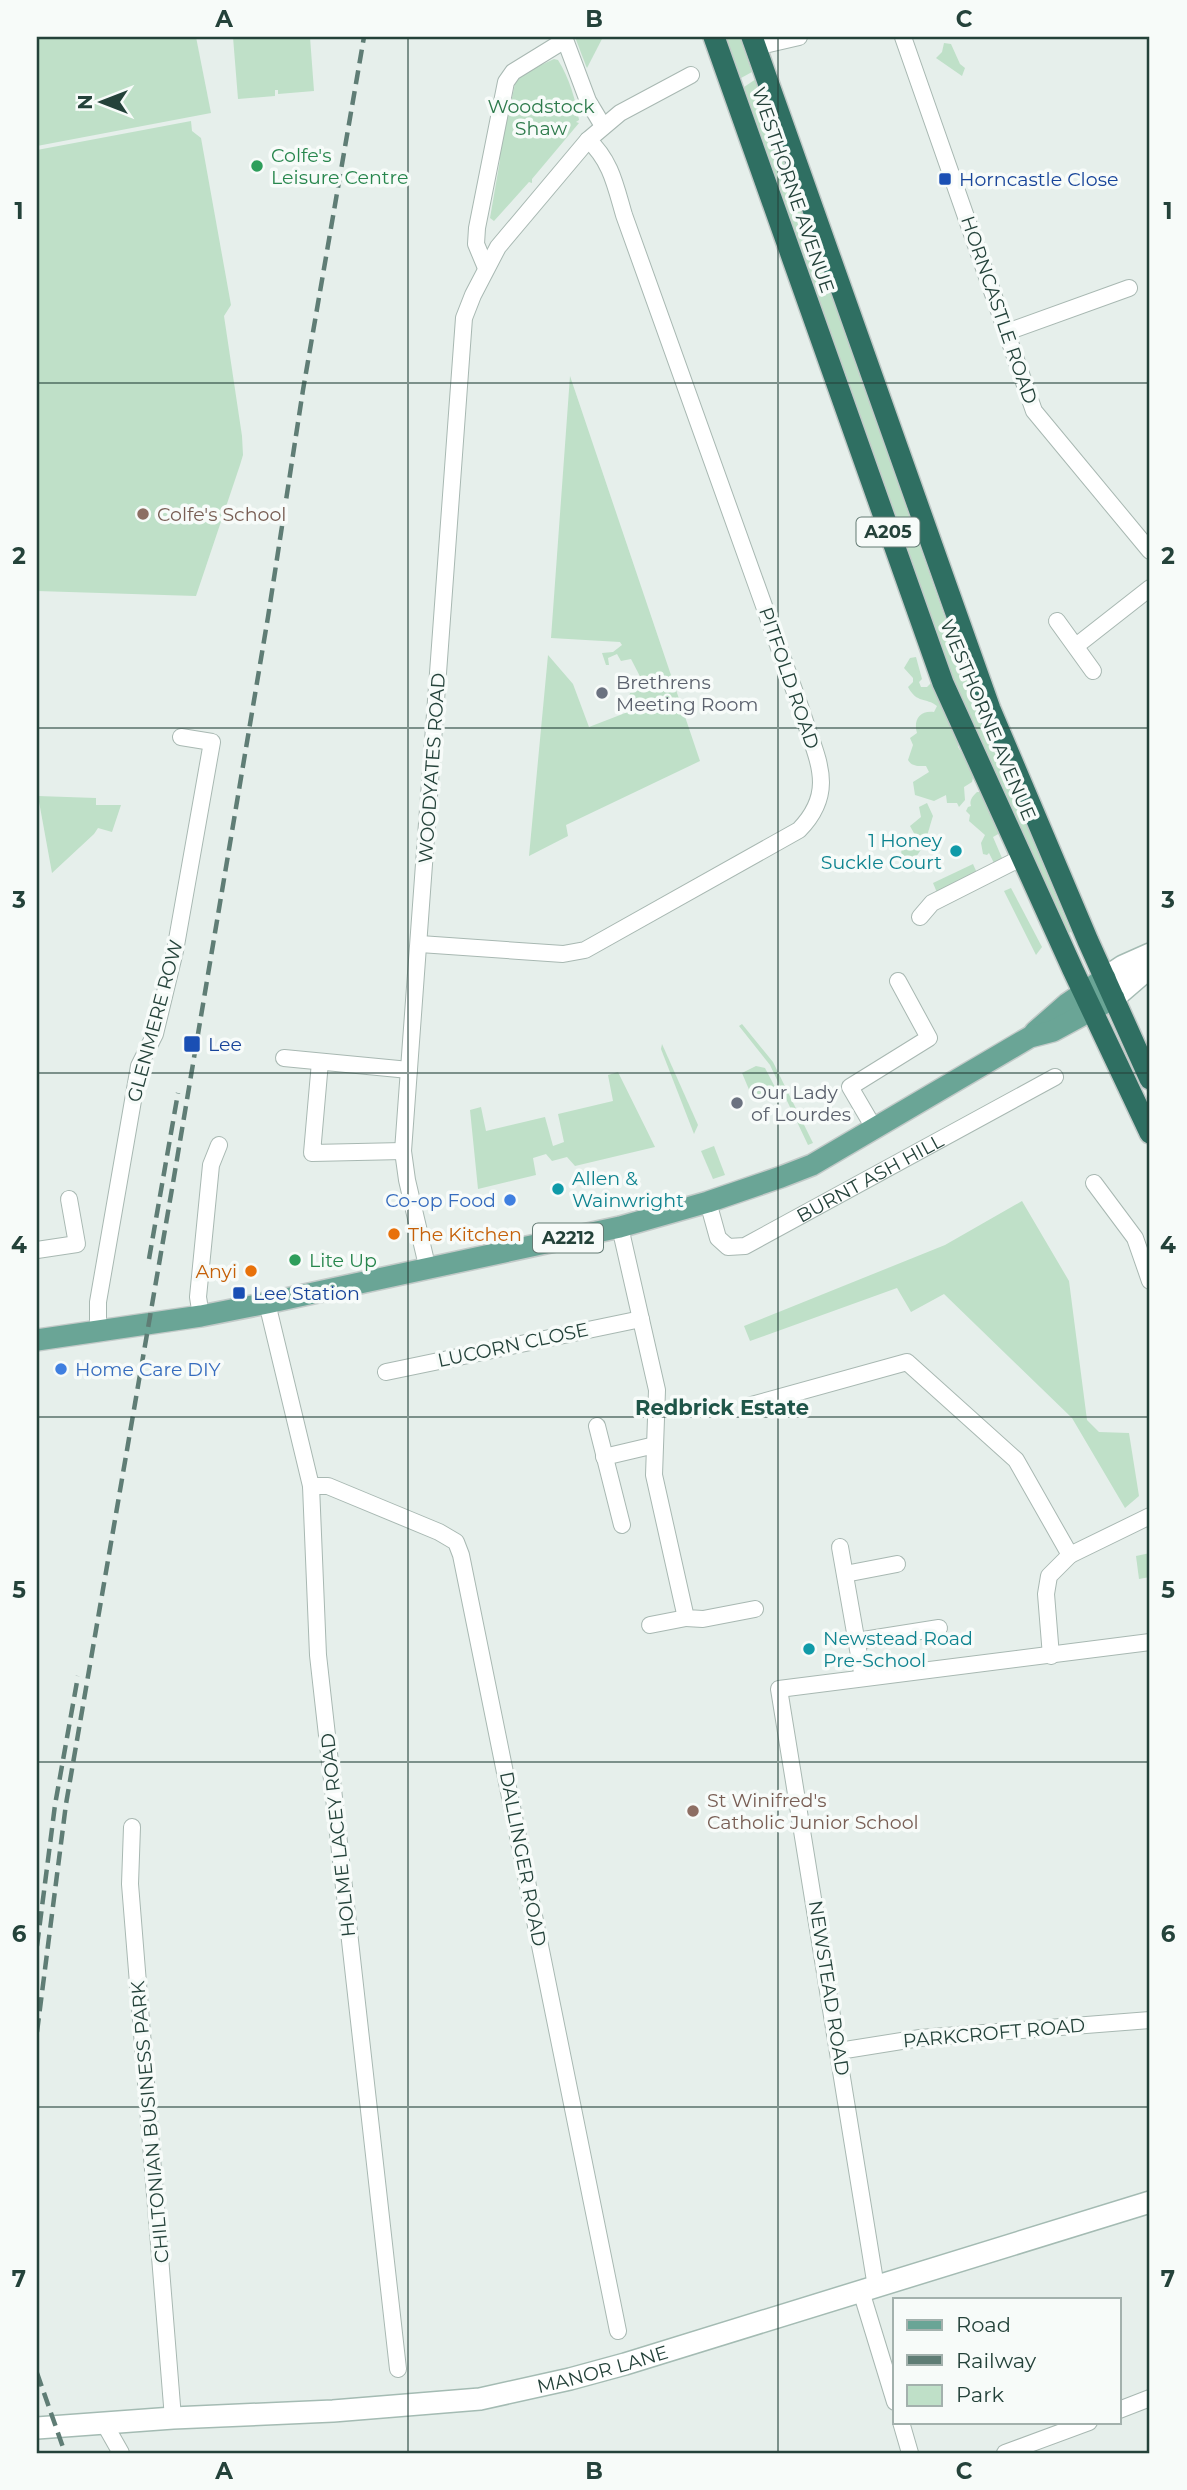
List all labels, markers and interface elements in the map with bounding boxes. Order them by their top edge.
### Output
text: A [214,5,233,33]
text: B [585,5,603,33]
text: C [956,5,973,33]
north arrow [66,66,136,136]
street label: WESTHORNE AVENUE [747,84,839,296]
text: N [74,94,97,110]
park label: Woodstock Shaw [487,95,595,140]
place label: Colfe's Leisure Centre [271,144,408,189]
marker: Colfe's Leisure Centre [249,158,265,174]
place label: Horncastle Close [959,168,1118,191]
marker: Horncastle Close [937,171,953,187]
text: 1 [14,197,24,225]
text: 1 [1163,197,1173,225]
street label: HORNCASTLE ROAD [956,213,1042,407]
place label: Colfe's School [157,503,286,526]
marker: Colfe's School [135,506,151,522]
road number: A205 [856,518,920,546]
text: 2 [12,542,26,570]
text: 2 [1161,542,1175,570]
street label: PITFOLD ROAD [754,604,824,752]
street label: WESTHORNE AVENUE [935,616,1041,824]
place label: Brethrens Meeting Room [616,671,758,716]
street label: WOODYATES ROAD [414,672,450,864]
marker: Brethrens Meeting Room [594,685,610,701]
place label: 1 Honey Suckle Court [821,829,943,874]
marker: 1 Honey Suckle Court [948,843,964,859]
text: 3 [11,886,26,914]
text: 3 [1160,886,1175,914]
street label: GLENMERE ROW [122,938,188,1104]
place label: Lee [208,1033,242,1056]
marker: Lee [182,1034,202,1054]
place label: Our Lady of Lourdes [751,1081,851,1126]
marker: Our Lady of Lourdes [729,1095,745,1111]
street label: BURNT ASH HILL [792,1128,948,1227]
place label: Allen & Wainwright [572,1167,684,1212]
marker: Allen & Wainwright [550,1181,566,1197]
place label: Co-op Food [385,1189,496,1212]
marker: Co-op Food [502,1192,518,1208]
place label: The Kitchen [408,1223,522,1246]
road number: A2212 [533,1224,603,1252]
marker: The Kitchen [386,1226,402,1242]
text: 4 [11,1231,27,1259]
text: 4 [1160,1231,1176,1259]
place label: Lite Up [309,1249,377,1272]
marker: Lite Up [287,1252,303,1268]
place label: Anyi [195,1260,237,1283]
marker: Anyi [243,1263,259,1279]
place label: Lee Station [253,1282,360,1305]
marker: Lee Station [231,1285,247,1301]
street label: LUCORN CLOSE [435,1318,591,1372]
place label: Home Care DIY [75,1358,221,1381]
marker: Home Care DIY [53,1361,69,1377]
district label: Redbrick Estate [635,1395,809,1420]
text: 5 [12,1576,26,1604]
text: 5 [1161,1576,1175,1604]
place label: Newstead Road Pre-School [823,1627,973,1672]
marker: Newstead Road Pre-School [801,1641,817,1657]
street label: HOLME LACEY ROAD [316,1732,360,1938]
street label: DALLINGER ROAD [495,1770,551,1948]
place label: St Winifred's Catholic Junior School [707,1789,919,1834]
marker: St Winifred's Catholic Junior School [685,1803,701,1819]
street label: NEWSTEAD ROAD [804,1899,854,2077]
text: 6 [12,1920,27,1948]
text: 6 [1161,1920,1176,1948]
street label: CHILTONIAN BUSINESS PARK [126,1979,174,2264]
street label: PARKCROFT ROAD [902,2014,1086,2052]
text: 7 [12,2265,26,2293]
text: 7 [1161,2265,1175,2293]
legend [893,2298,1120,2424]
text: Road [956,2312,1011,2337]
street label: MANOR LANE [535,2340,671,2398]
text: Railway [956,2348,1037,2373]
text: Park [956,2382,1004,2407]
text: A [214,2457,233,2485]
text: B [585,2457,603,2485]
text: C [956,2457,973,2485]

